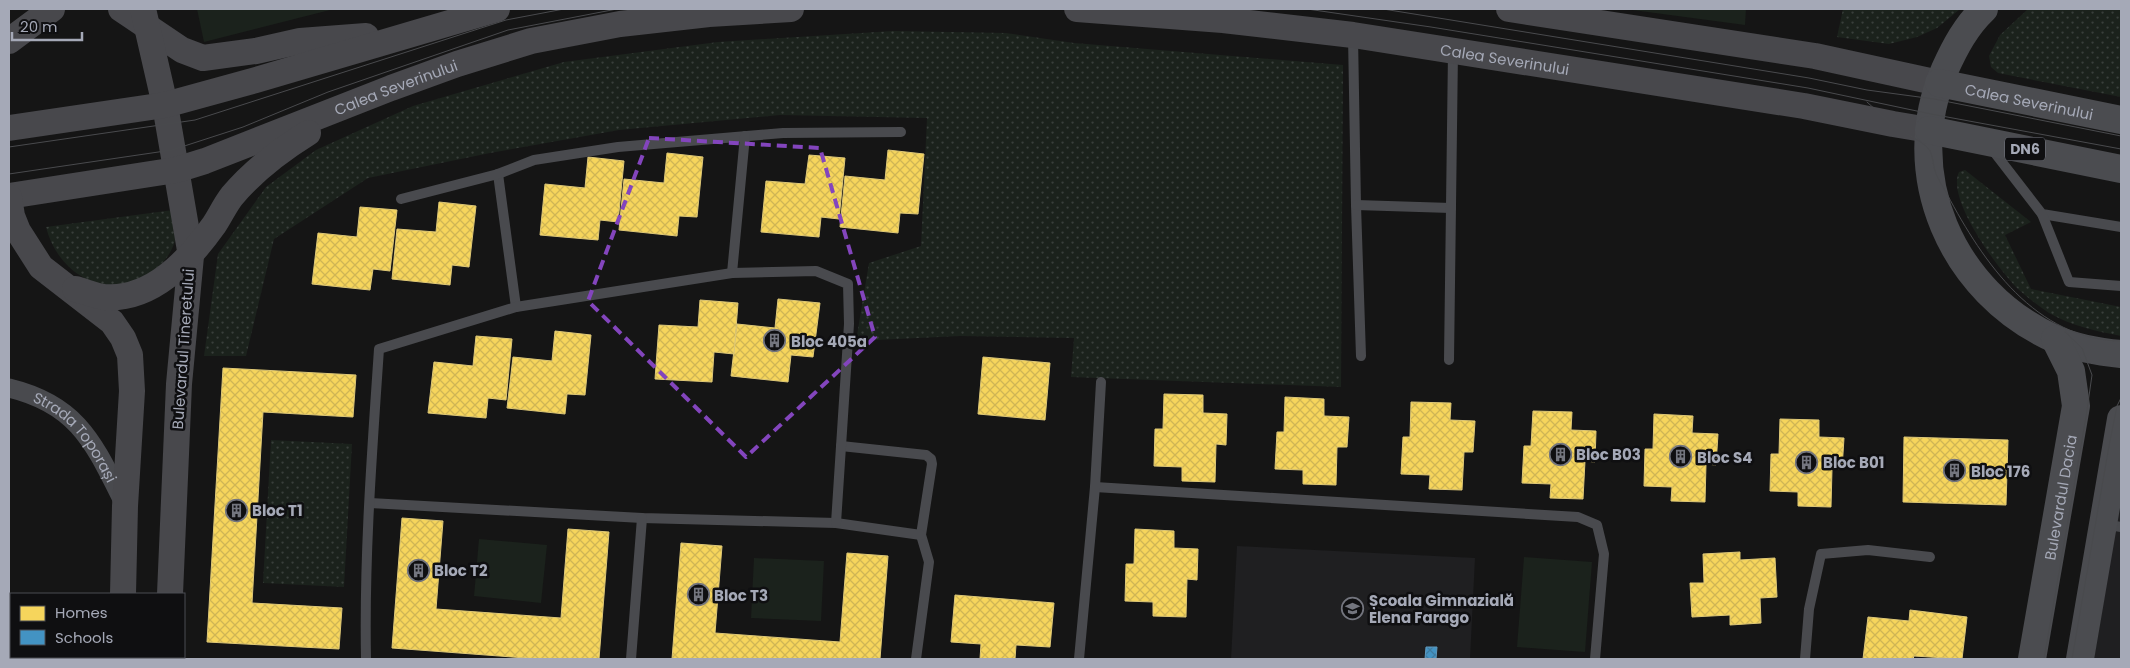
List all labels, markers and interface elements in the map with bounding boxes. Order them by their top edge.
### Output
scale bar [12,10,82,42]
text: 20 m [20,16,58,37]
street label: Calea Severinului [1439,38,1571,79]
street label: Calea Severinului [331,54,460,120]
street label: Calea Severinului [1963,78,2095,125]
road number: DN6 [2005,138,2045,160]
street label: Bulevardul Tineretului [167,268,199,430]
building icon: Bloc 405a [763,329,787,353]
place label: Bloc 405a [791,331,867,352]
street label: Strada Toporași [30,386,122,486]
street label: Bulevardul Dacia [2039,433,2081,562]
building icon: Bloc B03 [1548,442,1572,466]
place label: Bloc B03 [1576,444,1641,465]
building icon: Bloc S4 [1669,445,1693,469]
place label: Bloc S4 [1697,447,1753,468]
building icon: Bloc B01 [1795,450,1819,474]
place label: Bloc B01 [1823,452,1884,473]
building icon: Bloc 176 [1943,459,1967,483]
place label: Bloc 176 [1971,461,2030,482]
building icon: Bloc T1 [224,498,248,522]
place label: Bloc T1 [252,500,303,521]
building icon: Bloc T2 [406,558,430,582]
place label: Bloc T2 [434,560,488,581]
building icon: Bloc T3 [686,583,710,607]
place label: Bloc T3 [714,585,768,606]
place label: Școala Gimnazială Elena Farago [1369,590,1514,628]
legend [10,593,185,658]
school or university icon: Școala Gimnazială Elena Farago [1341,597,1365,621]
text: Homes [55,602,108,623]
text: Schools [55,627,113,648]

